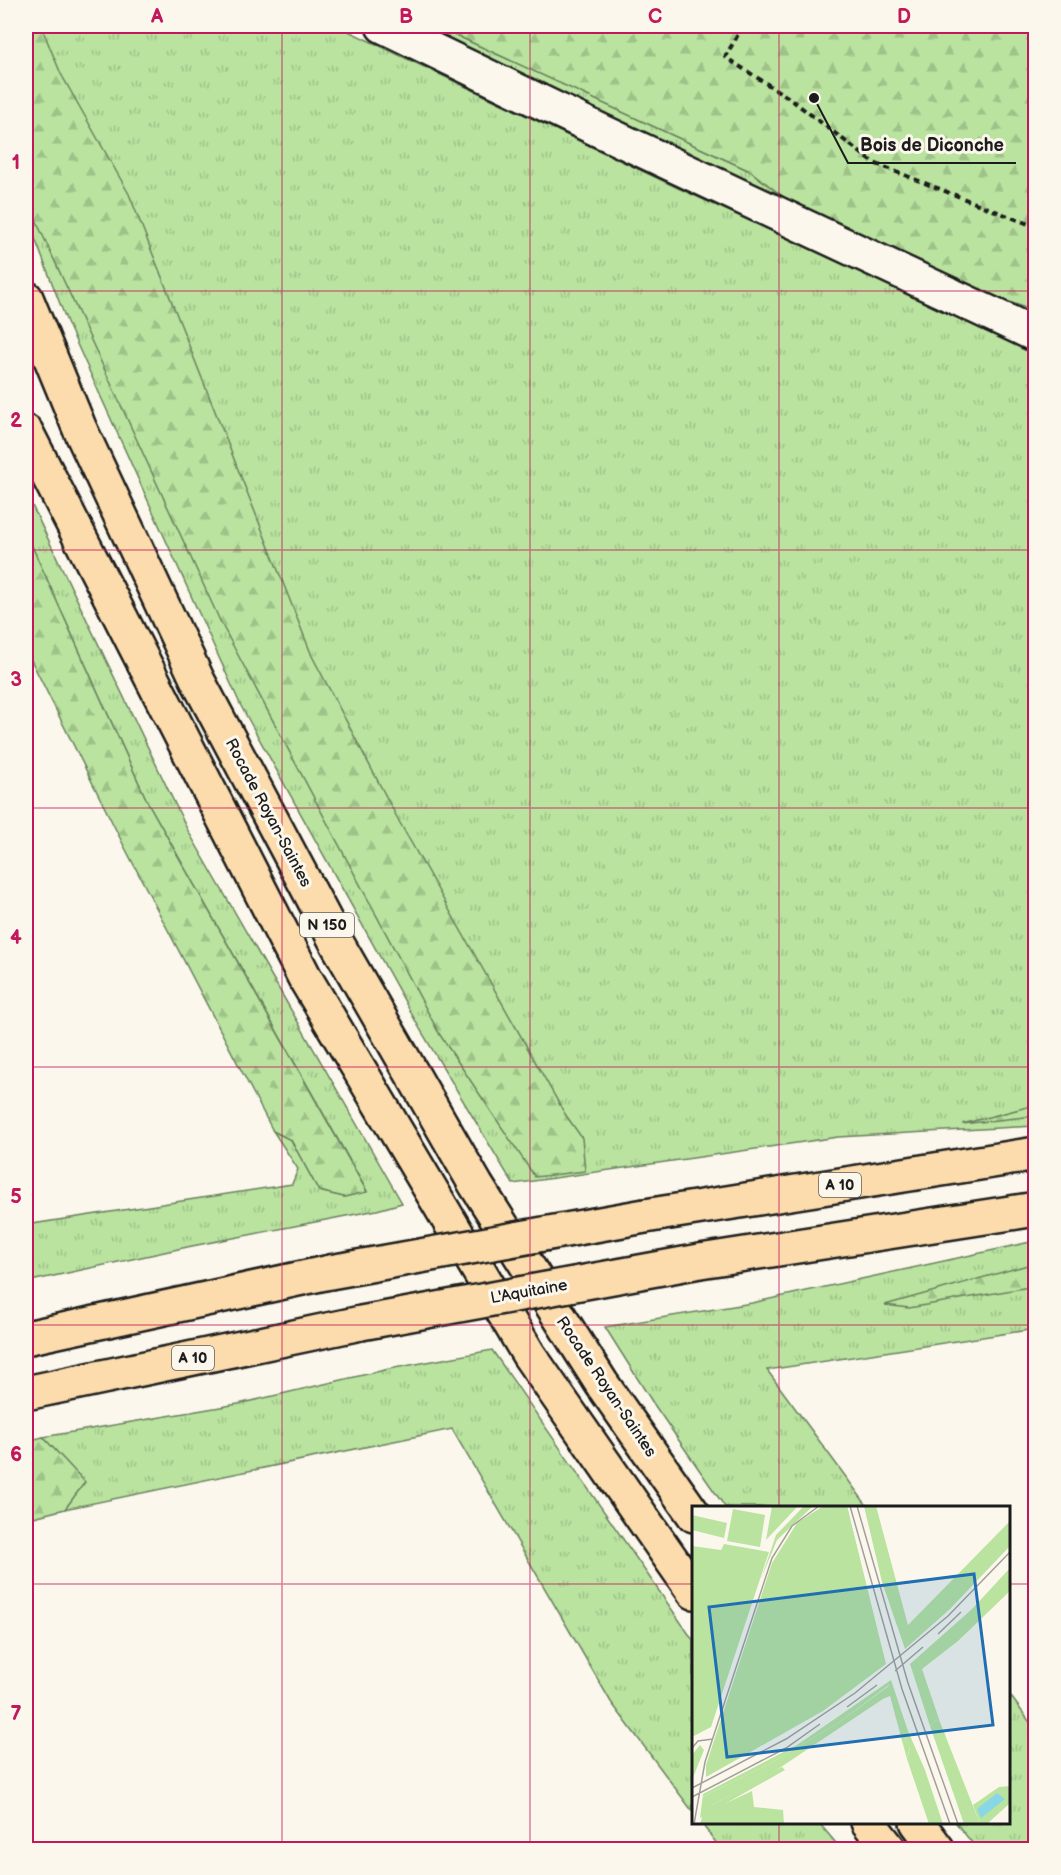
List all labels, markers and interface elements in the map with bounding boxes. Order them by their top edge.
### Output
text: A [150,5,164,29]
text: B [399,5,413,29]
text: C [648,5,662,29]
text: D [897,5,911,29]
callout: Bois de Diconche [848,127,1016,163]
text: Bois de Diconche [860,135,1004,156]
text: 1 [12,151,20,175]
text: 2 [10,409,22,433]
text: 3 [10,668,22,692]
street label: Rocade Royan-Saintes [221,736,315,891]
road number: N 150 [300,913,354,937]
text: 4 [10,926,22,950]
road number: A 10 [819,1173,861,1197]
text: 5 [10,1185,22,1209]
street label: L'Aquitaine [489,1276,569,1308]
street label: Rocade Royan-Saintes [552,1313,660,1461]
road number: A 10 [172,1346,214,1370]
text: 6 [10,1443,22,1467]
inset map [692,1506,1010,1824]
text: 7 [10,1702,22,1726]

